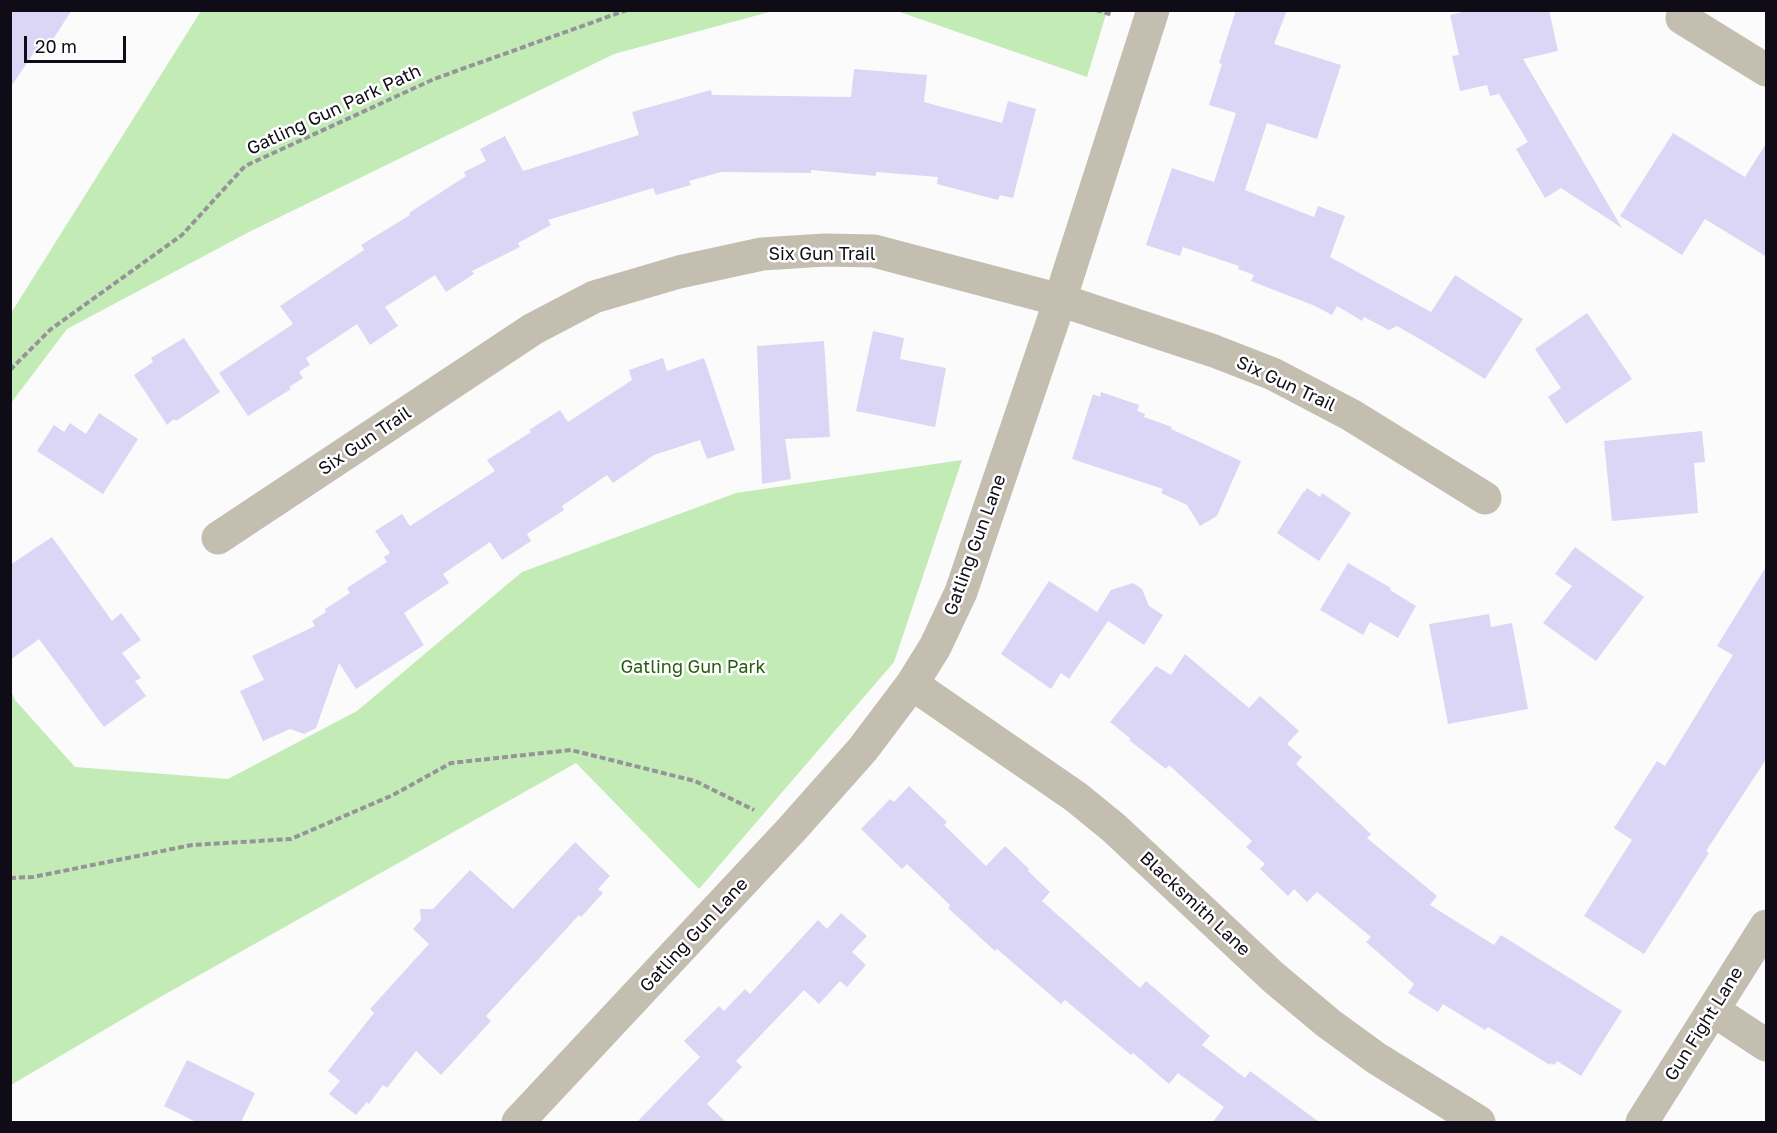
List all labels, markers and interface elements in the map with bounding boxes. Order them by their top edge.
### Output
scale bar [27,24,129,62]
text: 20 m [35,35,77,57]
street label: Gatling Gun Park Path [244,60,424,160]
street label: Six Gun Trail [768,243,876,265]
street label: Six Gun Trail [1233,352,1339,416]
street label: Six Gun Trail [315,402,415,480]
street label: Gatling Gun Lane [939,472,1011,618]
park label: Gatling Gun Park [620,656,766,678]
street label: Blacksmith Lane [1135,847,1255,961]
street label: Gatling Gun Lane [636,873,752,997]
street label: Gun Fight Lane [1660,963,1748,1085]

